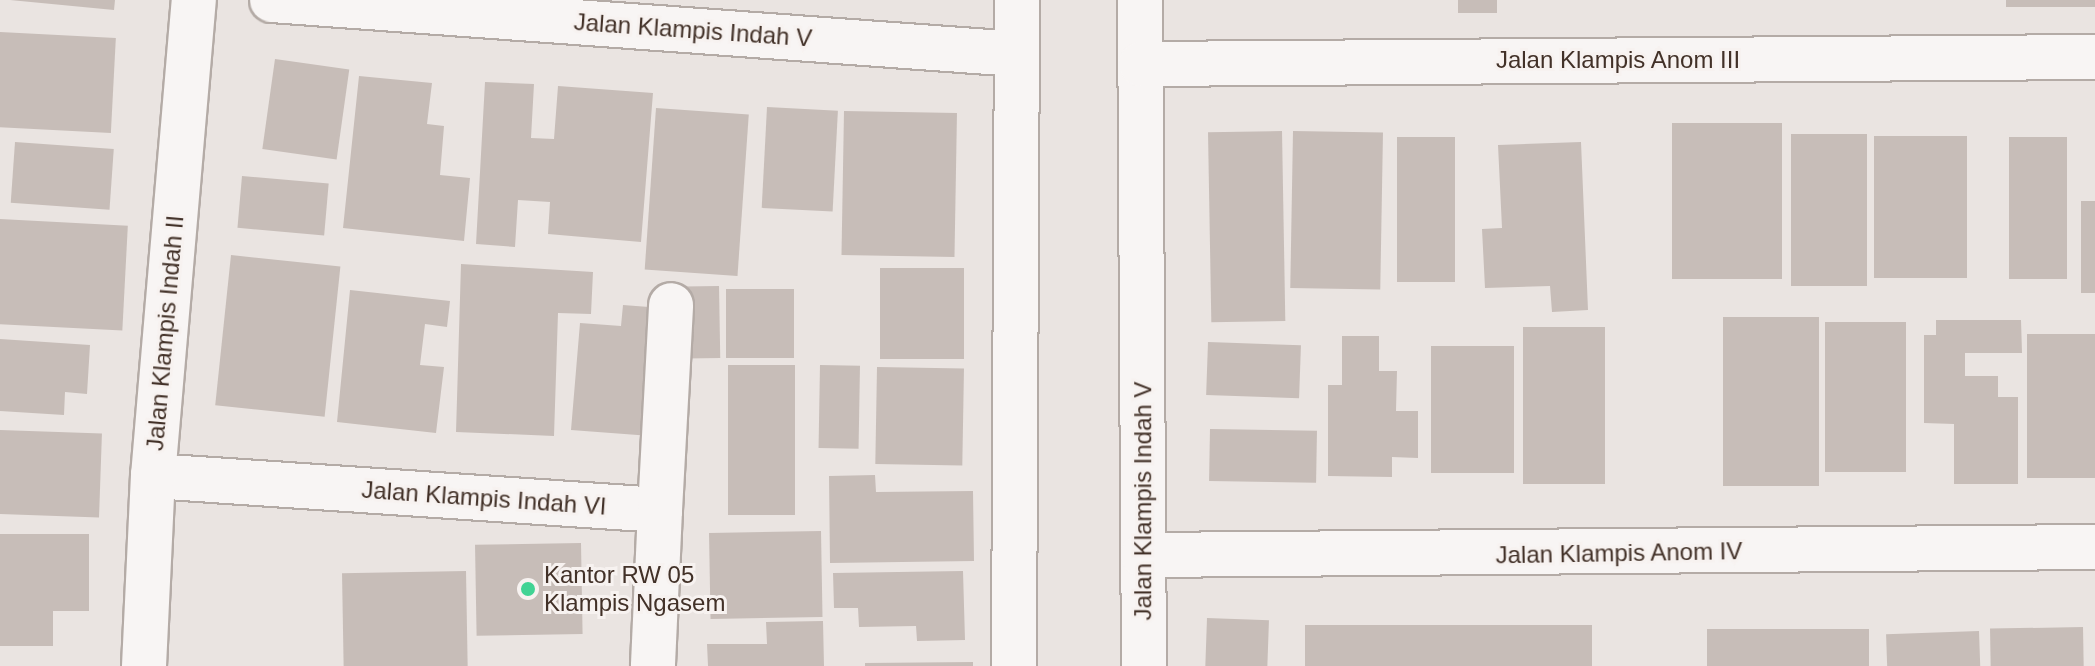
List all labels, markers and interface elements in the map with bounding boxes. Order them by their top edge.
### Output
street label: Jalan Klampis Indah V [573,7,813,53]
street label: Jalan Klampis Anom III [1495,46,1741,74]
street label: Jalan Klampis Indah II [140,214,190,452]
street label: Jalan Klampis Indah V [1129,382,1157,620]
street label: Jalan Klampis Indah VI [361,475,607,521]
street label: Jalan Klampis Anom IV [1495,536,1743,570]
place label: Kantor RW 05 Klampis Ngasem [544,561,725,617]
marker: Kantor RW 05 Klampis Ngasem [519,580,537,598]

